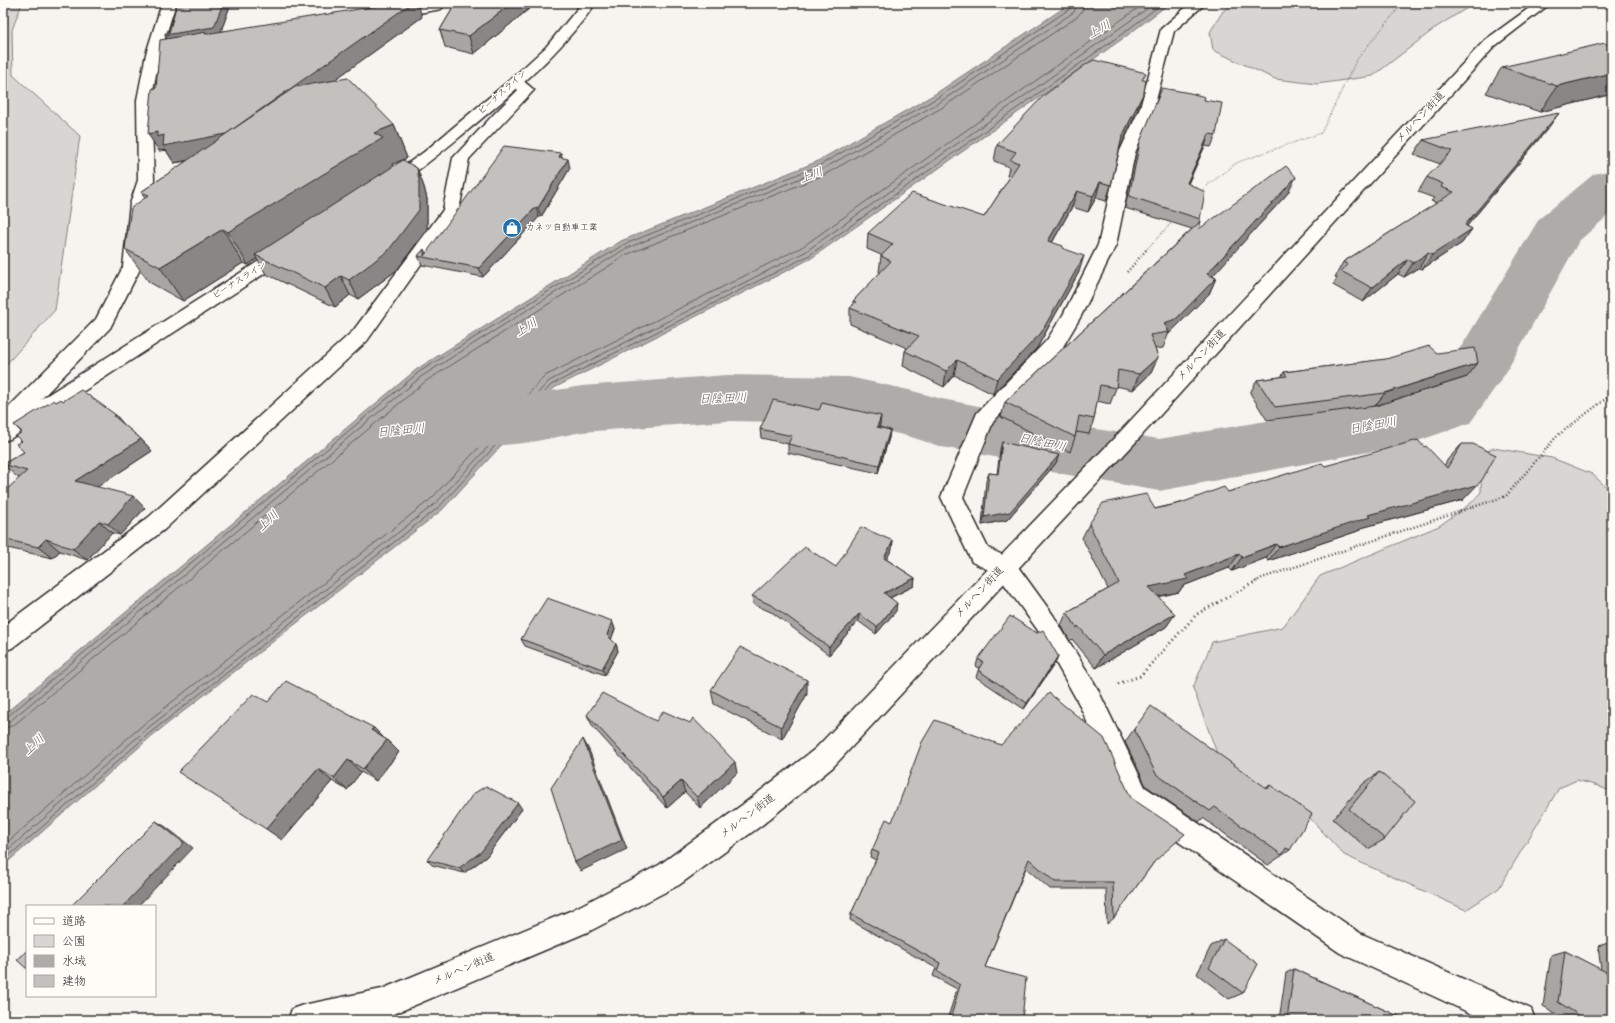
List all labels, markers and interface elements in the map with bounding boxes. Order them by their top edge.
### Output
water label: 上川 [1086,18,1114,43]
street label: ビーナスライン [476,68,530,118]
street label: メルヘン街道 [1393,89,1448,146]
water label: 上川 [798,165,826,188]
shop icon: カネツ自動車工業 [501,217,523,239]
place label: カネツ自動車工業 [526,223,598,234]
street label: ビーナスライン [211,260,269,302]
water label: 上川 [513,316,541,341]
street label: メルヘン街道 [1174,327,1229,384]
water label: 日陰田川 [699,391,747,408]
water label: 日陰田川 [1348,415,1398,438]
water label: 日陰田川 [376,422,426,441]
water label: 日陰田川 [1017,431,1067,456]
water label: 上川 [255,508,283,535]
street label: メルヘン街道 [952,564,1007,621]
water label: 上川 [21,732,49,759]
street label: メルヘン街道 [718,792,778,842]
legend [26,905,156,997]
text: 道路 [62,915,86,930]
text: 公園 [62,935,86,950]
street label: メルヘン街道 [431,951,497,988]
text: 水域 [62,955,86,970]
text: 建物 [62,975,86,990]

